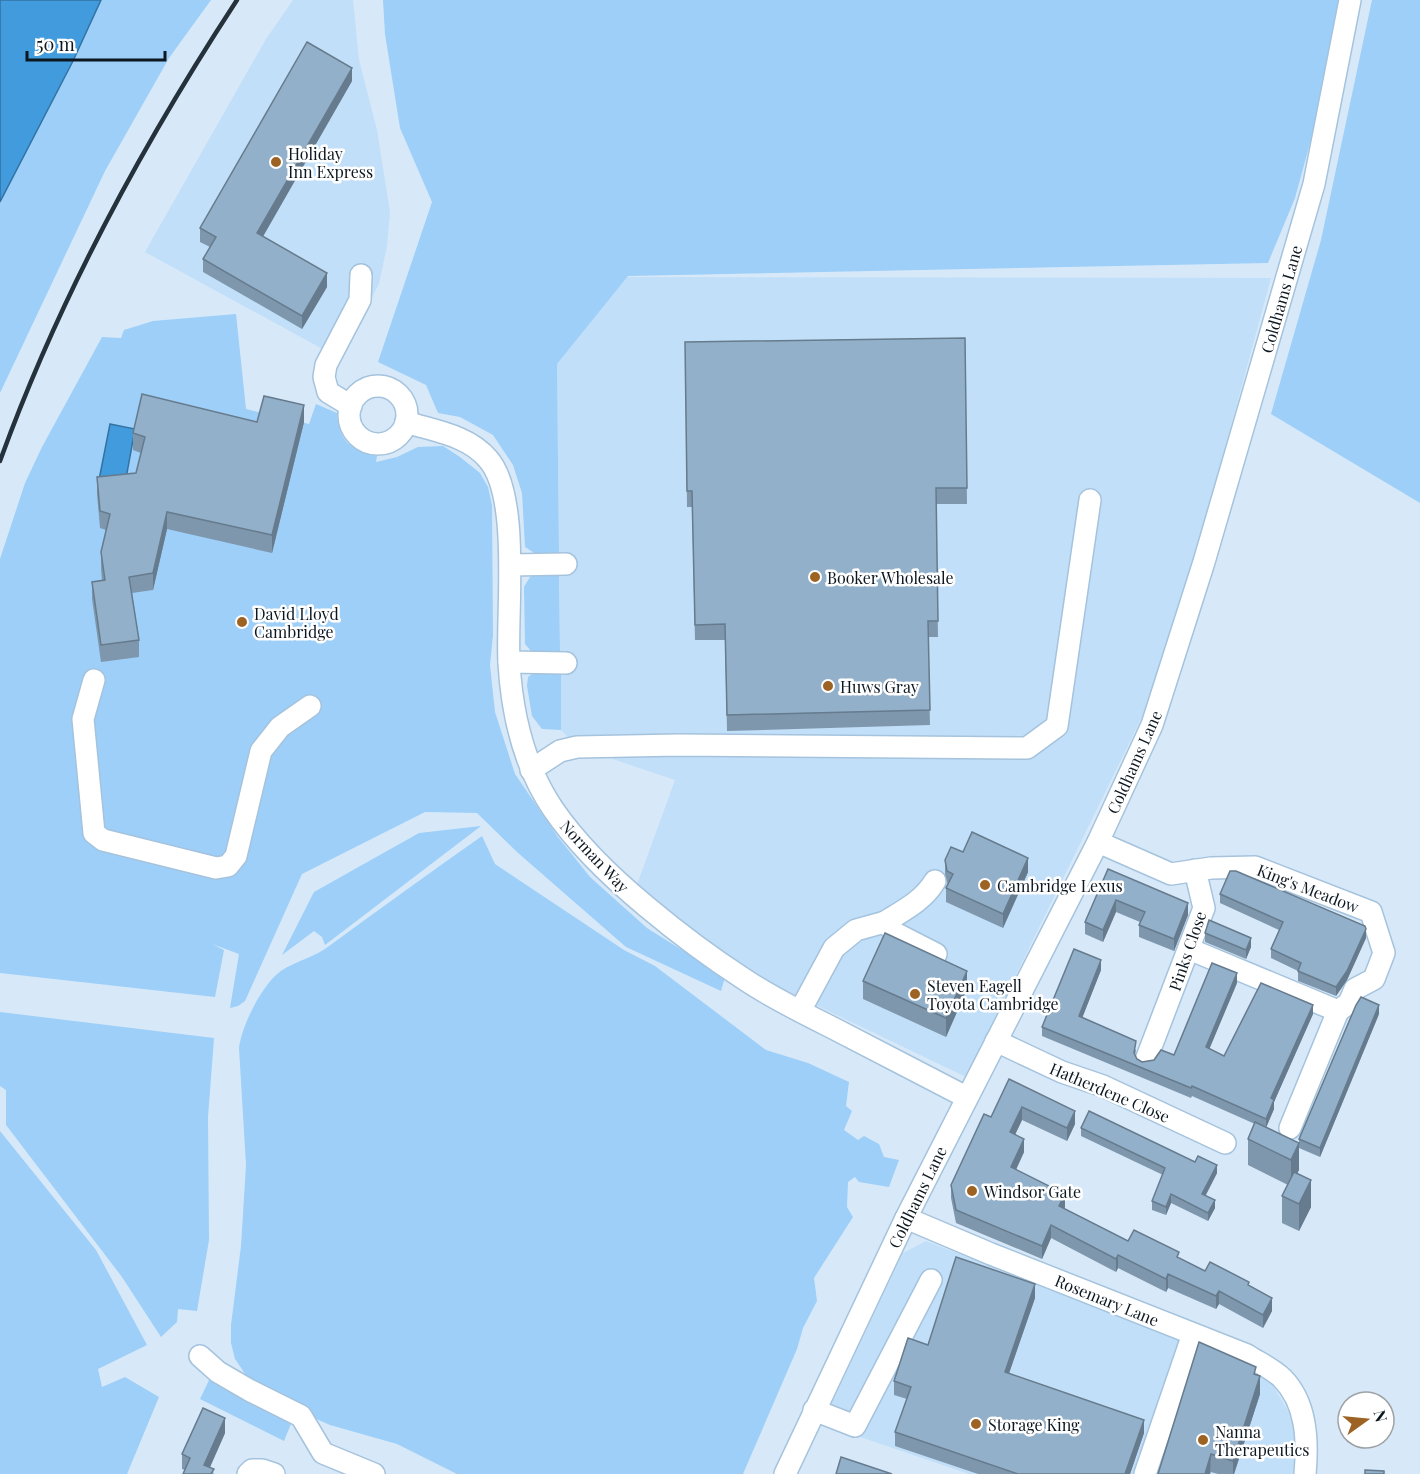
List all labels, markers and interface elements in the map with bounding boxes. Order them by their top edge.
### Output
scale bar [27,24,165,62]
text: 50 m [36,32,75,56]
place label: Holiday Inn Express [288,143,373,182]
marker: Holiday Inn Express [269,155,283,169]
street label: Coldhams Lane [1256,243,1306,355]
place label: Booker Wholesale [827,567,954,588]
marker: Booker Wholesale [808,570,822,584]
place label: David Lloyd Cambridge [254,603,339,642]
marker: David Lloyd Cambridge [235,615,249,629]
place label: Huws Gray [840,676,919,697]
marker: Huws Gray [821,679,835,693]
street label: Coldhams Lane [1102,707,1166,817]
street label: Norman Way [556,815,634,897]
street label: King's Meadow [1254,859,1362,917]
place label: Cambridge Lexus [997,875,1123,896]
marker: Cambridge Lexus [978,878,992,892]
street label: Pinks Close [1164,908,1210,994]
place label: Steven Eagell Toyota Cambridge [927,975,1059,1014]
marker: Steven Eagell Toyota Cambridge [908,987,922,1001]
street label: Hatherdene Close [1047,1057,1173,1127]
street label: Coldhams Lane [883,1142,951,1252]
place label: Windsor Gate [983,1181,1081,1202]
marker: Windsor Gate [965,1184,979,1198]
street label: Rosemary Lane [1052,1270,1162,1330]
north arrow [1336,1390,1396,1450]
text: N [1369,1408,1393,1425]
place label: Storage King [988,1414,1080,1435]
marker: Storage King [969,1417,983,1431]
place label: Nanna Therapeutics [1215,1421,1309,1460]
marker: Nanna Therapeutics [1196,1433,1210,1447]

